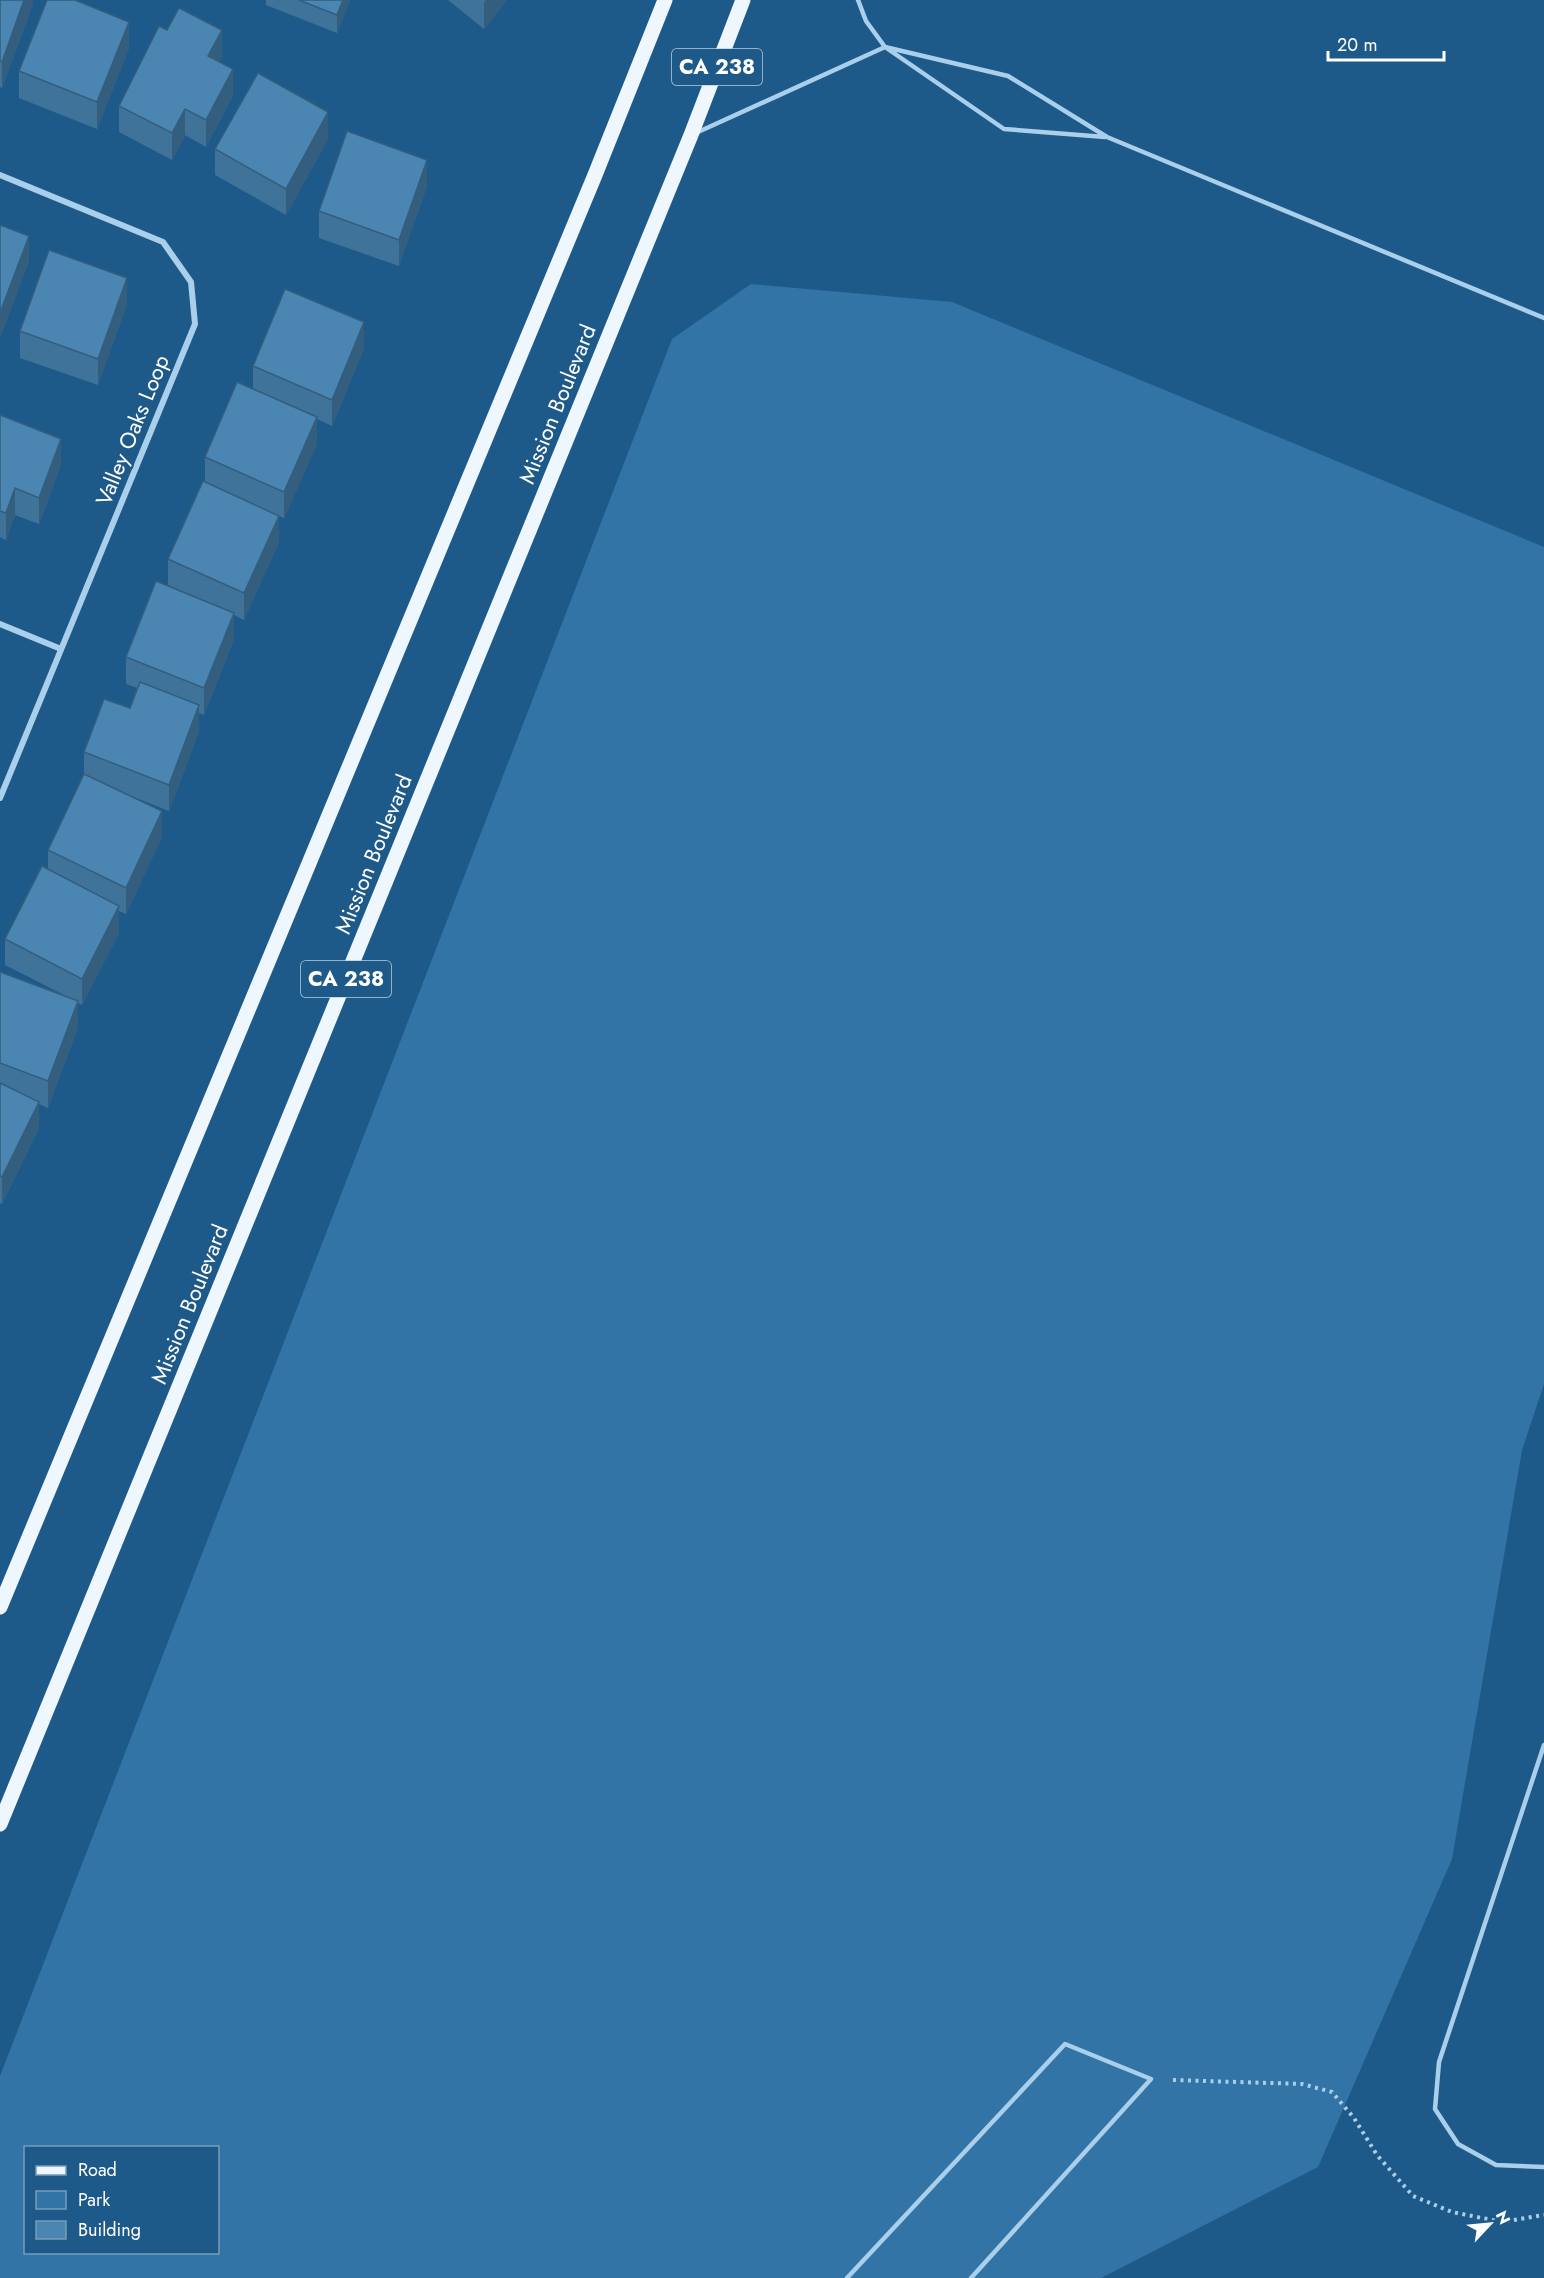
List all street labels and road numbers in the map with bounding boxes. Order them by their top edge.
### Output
road number: CA 238 [672,49,762,85]
street label: Mission Boulevard [510,319,604,489]
street label: Valley Oaks Loop [87,350,177,510]
street label: Mission Boulevard [326,769,420,939]
road number: CA 238 [301,961,391,997]
street label: Mission Boulevard [142,1219,236,1389]

